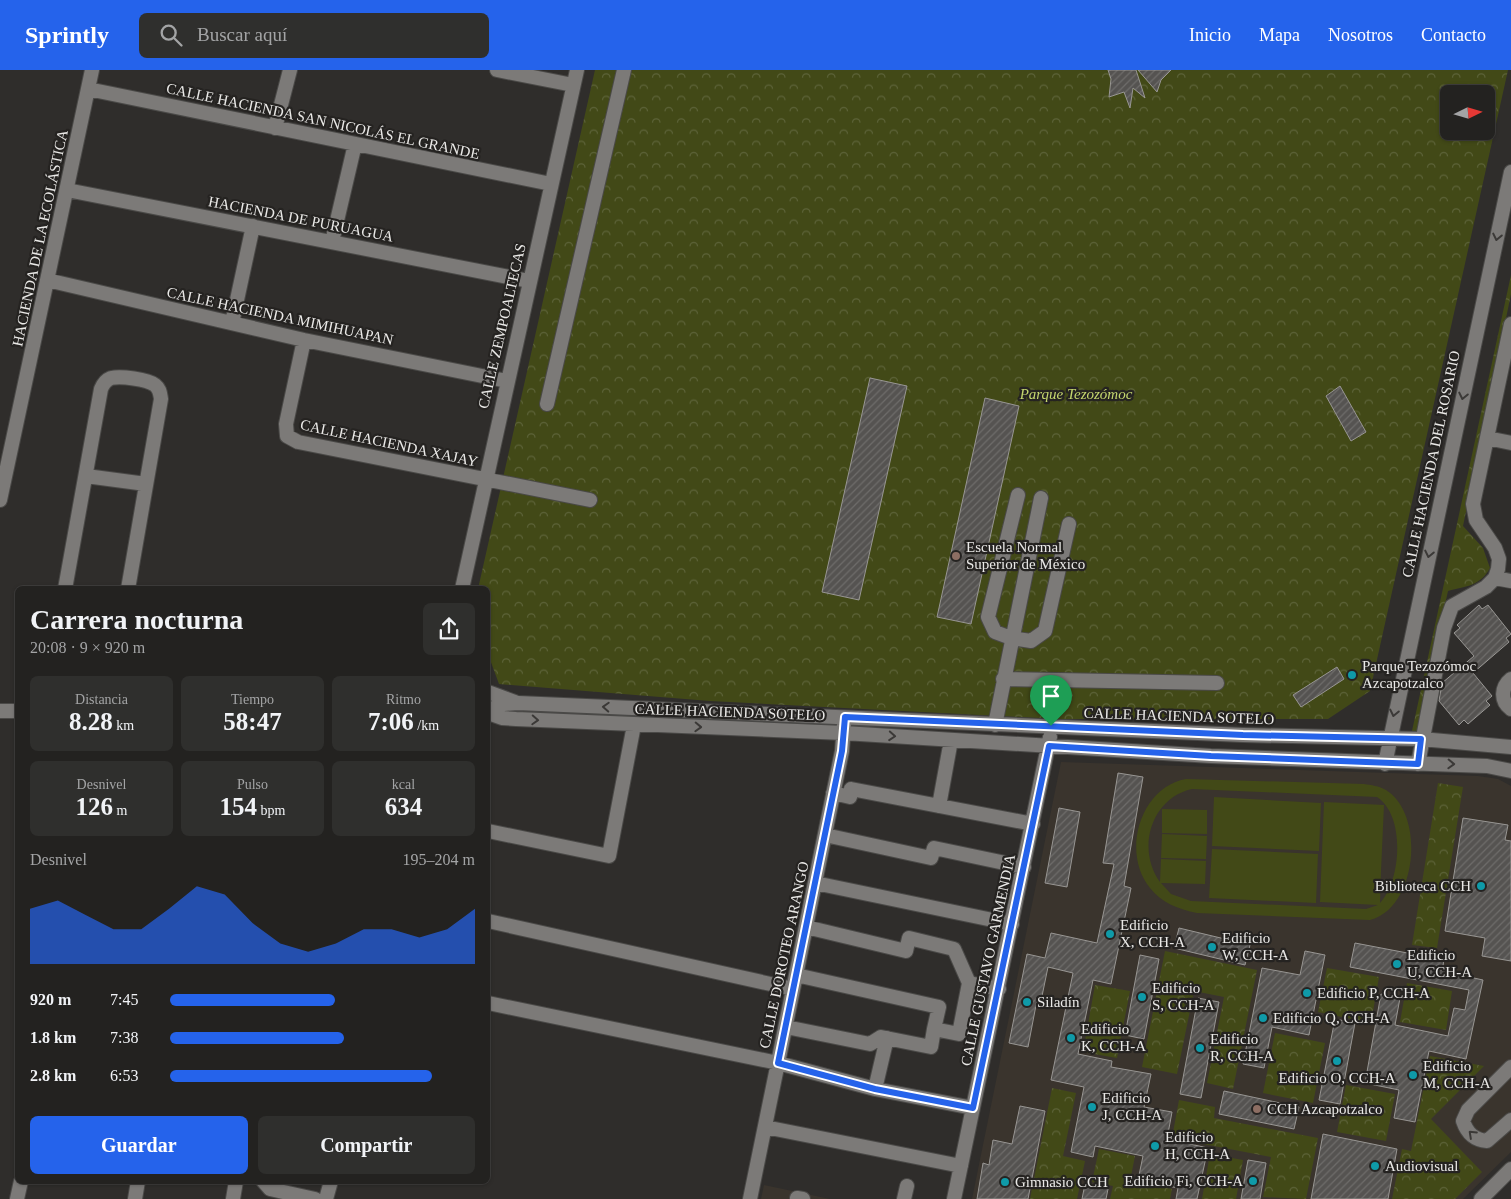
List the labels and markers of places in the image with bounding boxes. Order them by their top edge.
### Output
place label: Escuela Normal Superior de México [966,539,1085,572]
marker: Escuela Normal Superior de México [950,550,962,562]
place label: Parque Tezozómoc Azcapotzalco [1362,658,1476,691]
marker: Parque Tezozómoc Azcapotzalco [1346,669,1358,681]
pin [1030,675,1072,726]
place label: Biblioteca CCH [1375,878,1471,894]
marker: Biblioteca CCH [1475,880,1487,892]
place label: Edificio X, CCH-A [1120,917,1185,950]
marker: Edificio X, CCH-A [1104,928,1116,940]
place label: Edificio W, CCH-A [1222,930,1289,963]
marker: Edificio W, CCH-A [1206,941,1218,953]
place label: Edificio U, CCH-A [1407,947,1472,980]
marker: Edificio U, CCH-A [1391,958,1403,970]
place label: Edificio S, CCH-A [1152,980,1215,1013]
place label: Edificio P, CCH-A [1317,985,1430,1001]
marker: Edificio P, CCH-A [1301,987,1313,999]
marker: Edificio S, CCH-A [1136,991,1148,1003]
place label: Siladín [1037,994,1080,1010]
marker: Siladín [1021,996,1033,1008]
place label: Edificio Q, CCH-A [1273,1010,1390,1026]
marker: Edificio Q, CCH-A [1257,1012,1269,1024]
place label: Edificio K, CCH-A [1081,1021,1146,1054]
place label: Edificio R, CCH-A [1210,1031,1274,1064]
marker: Edificio K, CCH-A [1065,1032,1077,1044]
marker: Edificio R, CCH-A [1194,1042,1206,1054]
marker: Edificio O, CCH-A [1331,1055,1343,1067]
place label: Edificio M, CCH-A [1423,1058,1491,1091]
marker: Edificio M, CCH-A [1407,1069,1419,1081]
place label: Edificio O, CCH-A [1278,1070,1396,1086]
place label: Edificio J, CCH-A [1102,1090,1162,1123]
marker: Edificio J, CCH-A [1086,1101,1098,1113]
place label: CCH Azcapotzalco [1267,1101,1382,1117]
marker: CCH Azcapotzalco [1251,1103,1263,1115]
place label: Edificio H, CCH-A [1165,1129,1230,1162]
marker: Edificio H, CCH-A [1149,1140,1161,1152]
place label: Audiovisual [1385,1158,1458,1174]
marker: Audiovisual [1369,1160,1381,1172]
place label: Edificio Fi, CCH-A [1124,1173,1243,1189]
place label: Gimnasio CCH [1015,1174,1108,1190]
marker: Edificio Fi, CCH-A [1247,1175,1259,1187]
marker: Gimnasio CCH [999,1176,1011,1188]

